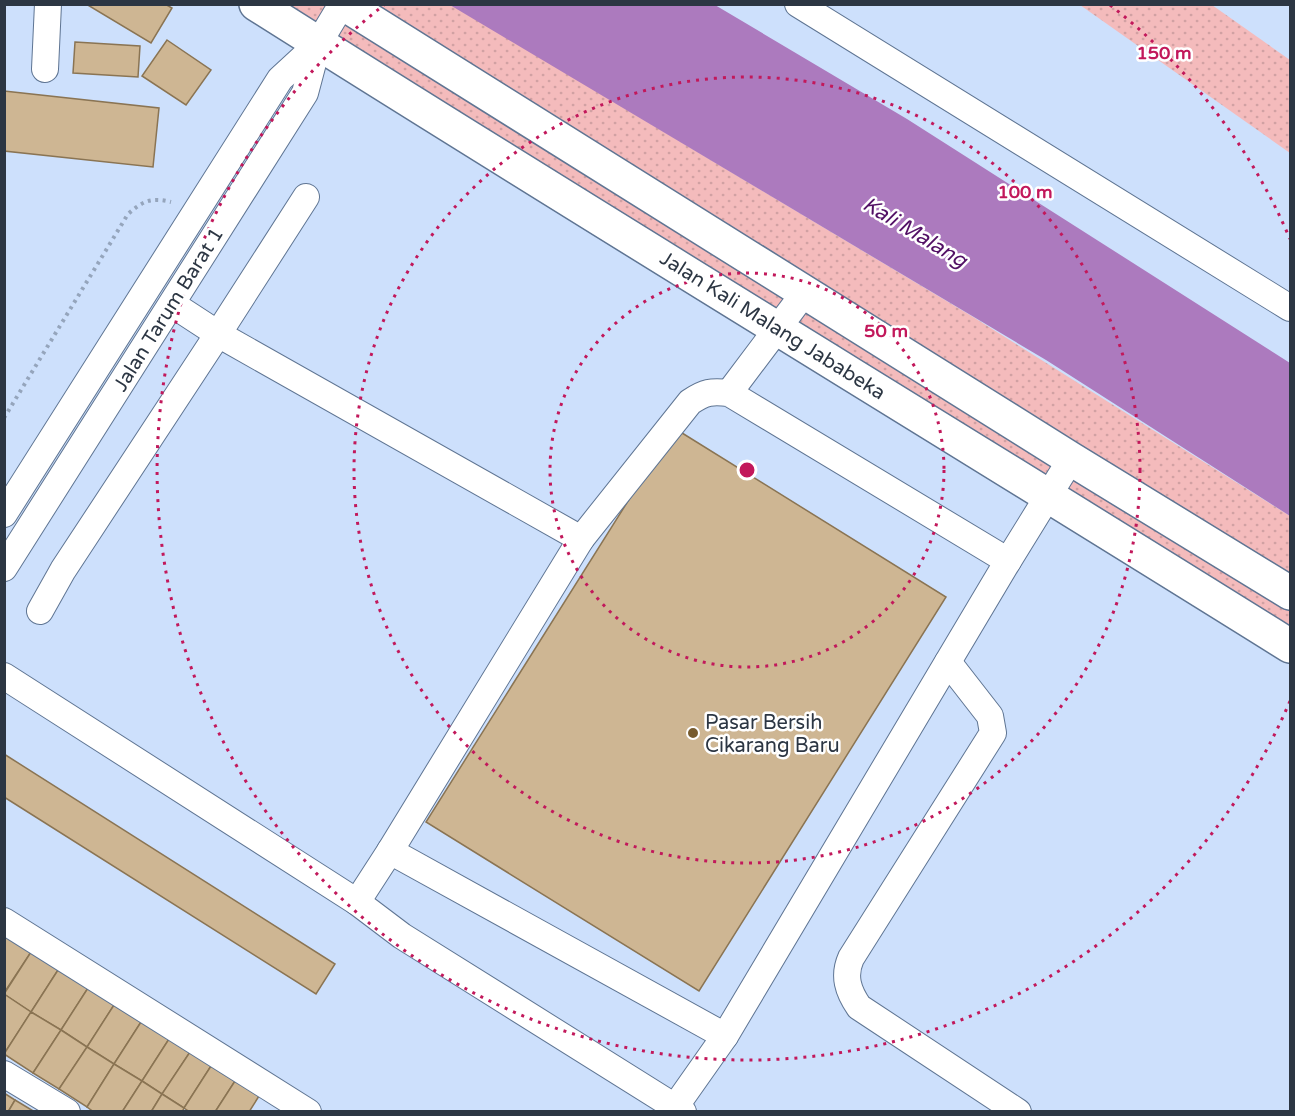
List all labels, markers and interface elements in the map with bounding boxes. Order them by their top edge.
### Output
text: 150 m [1136,42,1192,64]
text: 100 m [997,181,1053,203]
water label: Kali Malang [858,192,973,274]
street label: Jalan Tarum Barat 1 [109,223,229,396]
street label: Jalan Kali Malang Jababeka [655,247,890,405]
text: 50 m [864,320,908,342]
centre of rings [737,460,757,480]
place label: Pasar Bersih Cikarang Baru [705,711,840,758]
marker: Pasar Bersih Cikarang Baru [686,726,700,740]

